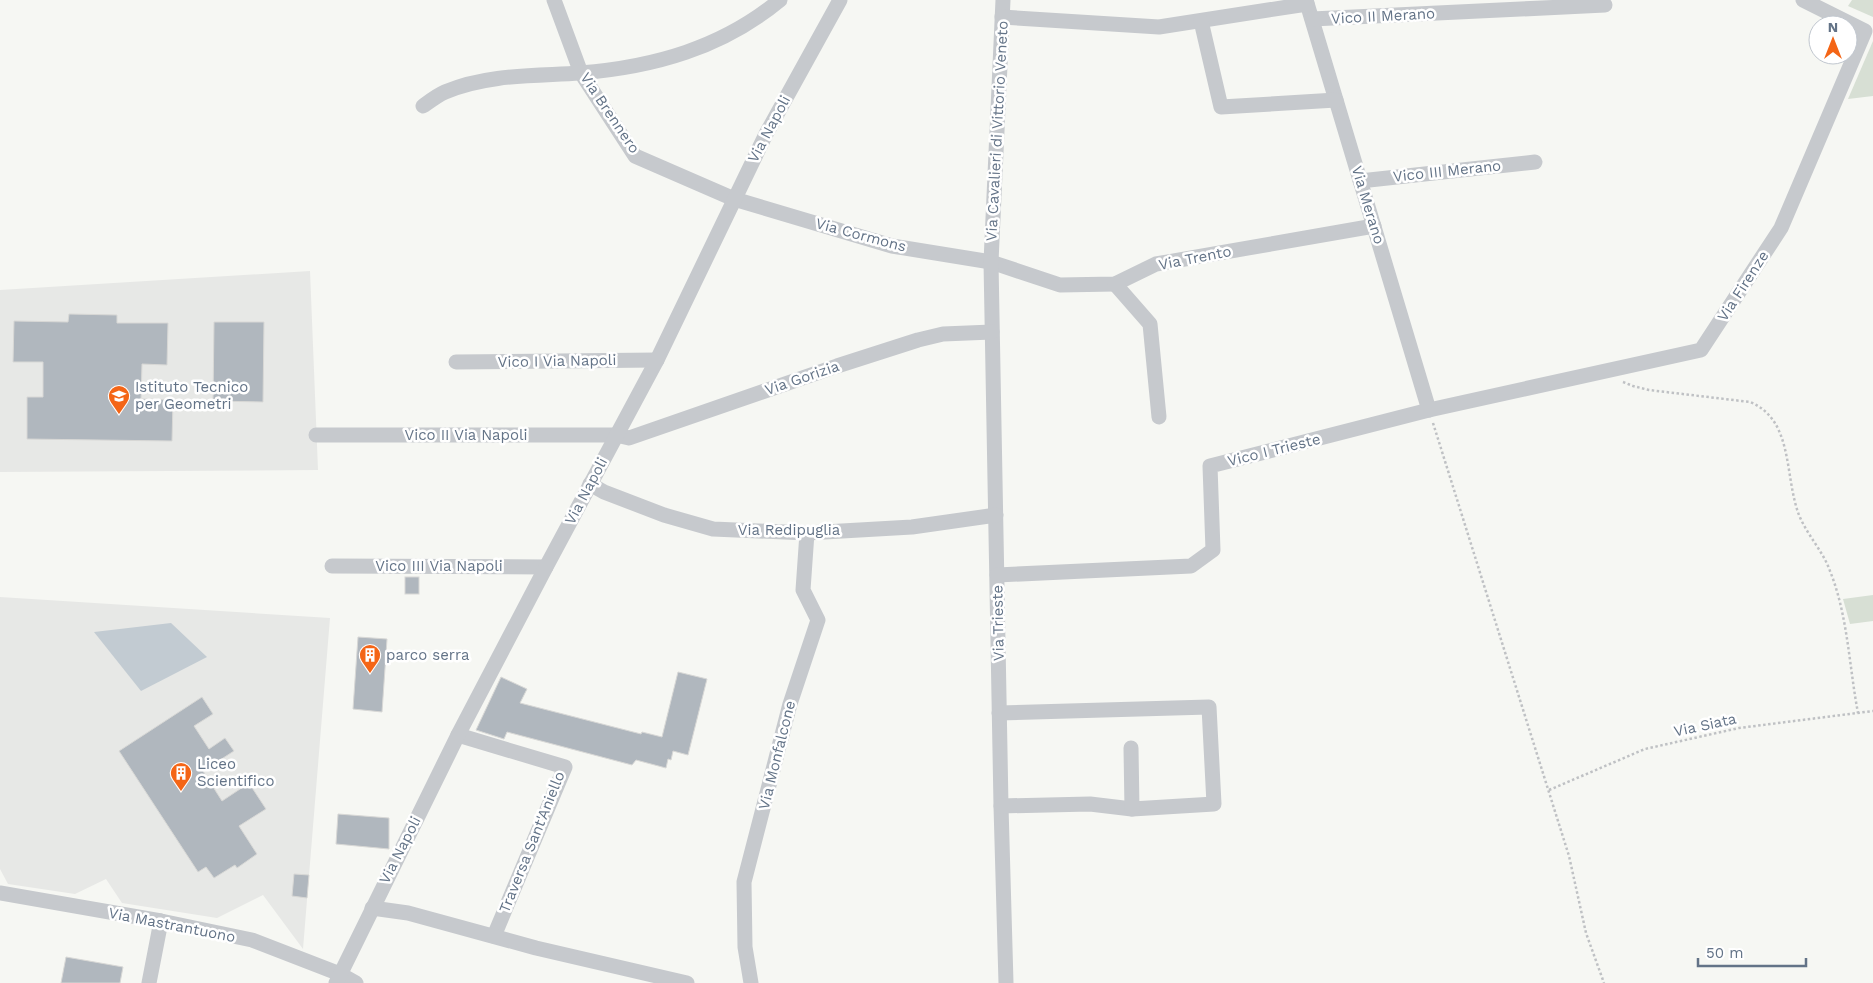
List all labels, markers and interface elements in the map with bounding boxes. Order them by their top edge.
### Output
street label: Vico II Merano [1330,4,1436,28]
north arrow [1808,15,1858,65]
text: N [1828,19,1838,35]
street label: Via Cavalieri di Vittorio Veneto [982,20,1012,242]
street label: Via Brennero [576,69,644,157]
street label: Via Napoli [744,92,794,166]
street label: Vico III Merano [1392,156,1502,186]
street label: Via Merano [1348,164,1388,246]
street label: Via Cormons [814,214,908,256]
street label: Via Trento [1157,242,1233,274]
street label: Via Firenze [1714,247,1772,325]
street label: Vico I Via Napoli [498,351,616,371]
street label: Via Gorizia [762,357,842,399]
place label: Istituto Tecnico per Geometri [135,378,248,413]
school or university icon: Istituto Tecnico per Geometri [107,384,131,415]
street label: Vico II Via Napoli [404,426,528,444]
street label: Vico I Trieste [1226,430,1322,470]
street label: Via Napoli [561,454,611,528]
street label: Via Redipuglia [738,521,841,539]
street label: Vico III Via Napoli [375,557,503,575]
street label: Via Trieste [988,585,1008,661]
building icon: parco serra [358,643,382,674]
place label: parco serra [386,646,470,664]
street label: Via Monfalcone [755,699,799,811]
street label: Via Siata [1672,709,1738,740]
place label: Liceo Scientifico [197,755,274,790]
building icon: Liceo Scientifico [169,761,193,792]
street label: Traversa Sant'Aniello [495,769,569,915]
street label: Via Napoli [375,813,425,887]
street label: Via Mastrantuono [107,904,237,946]
scale bar [1698,936,1806,968]
text: 50 m [1706,944,1743,962]

